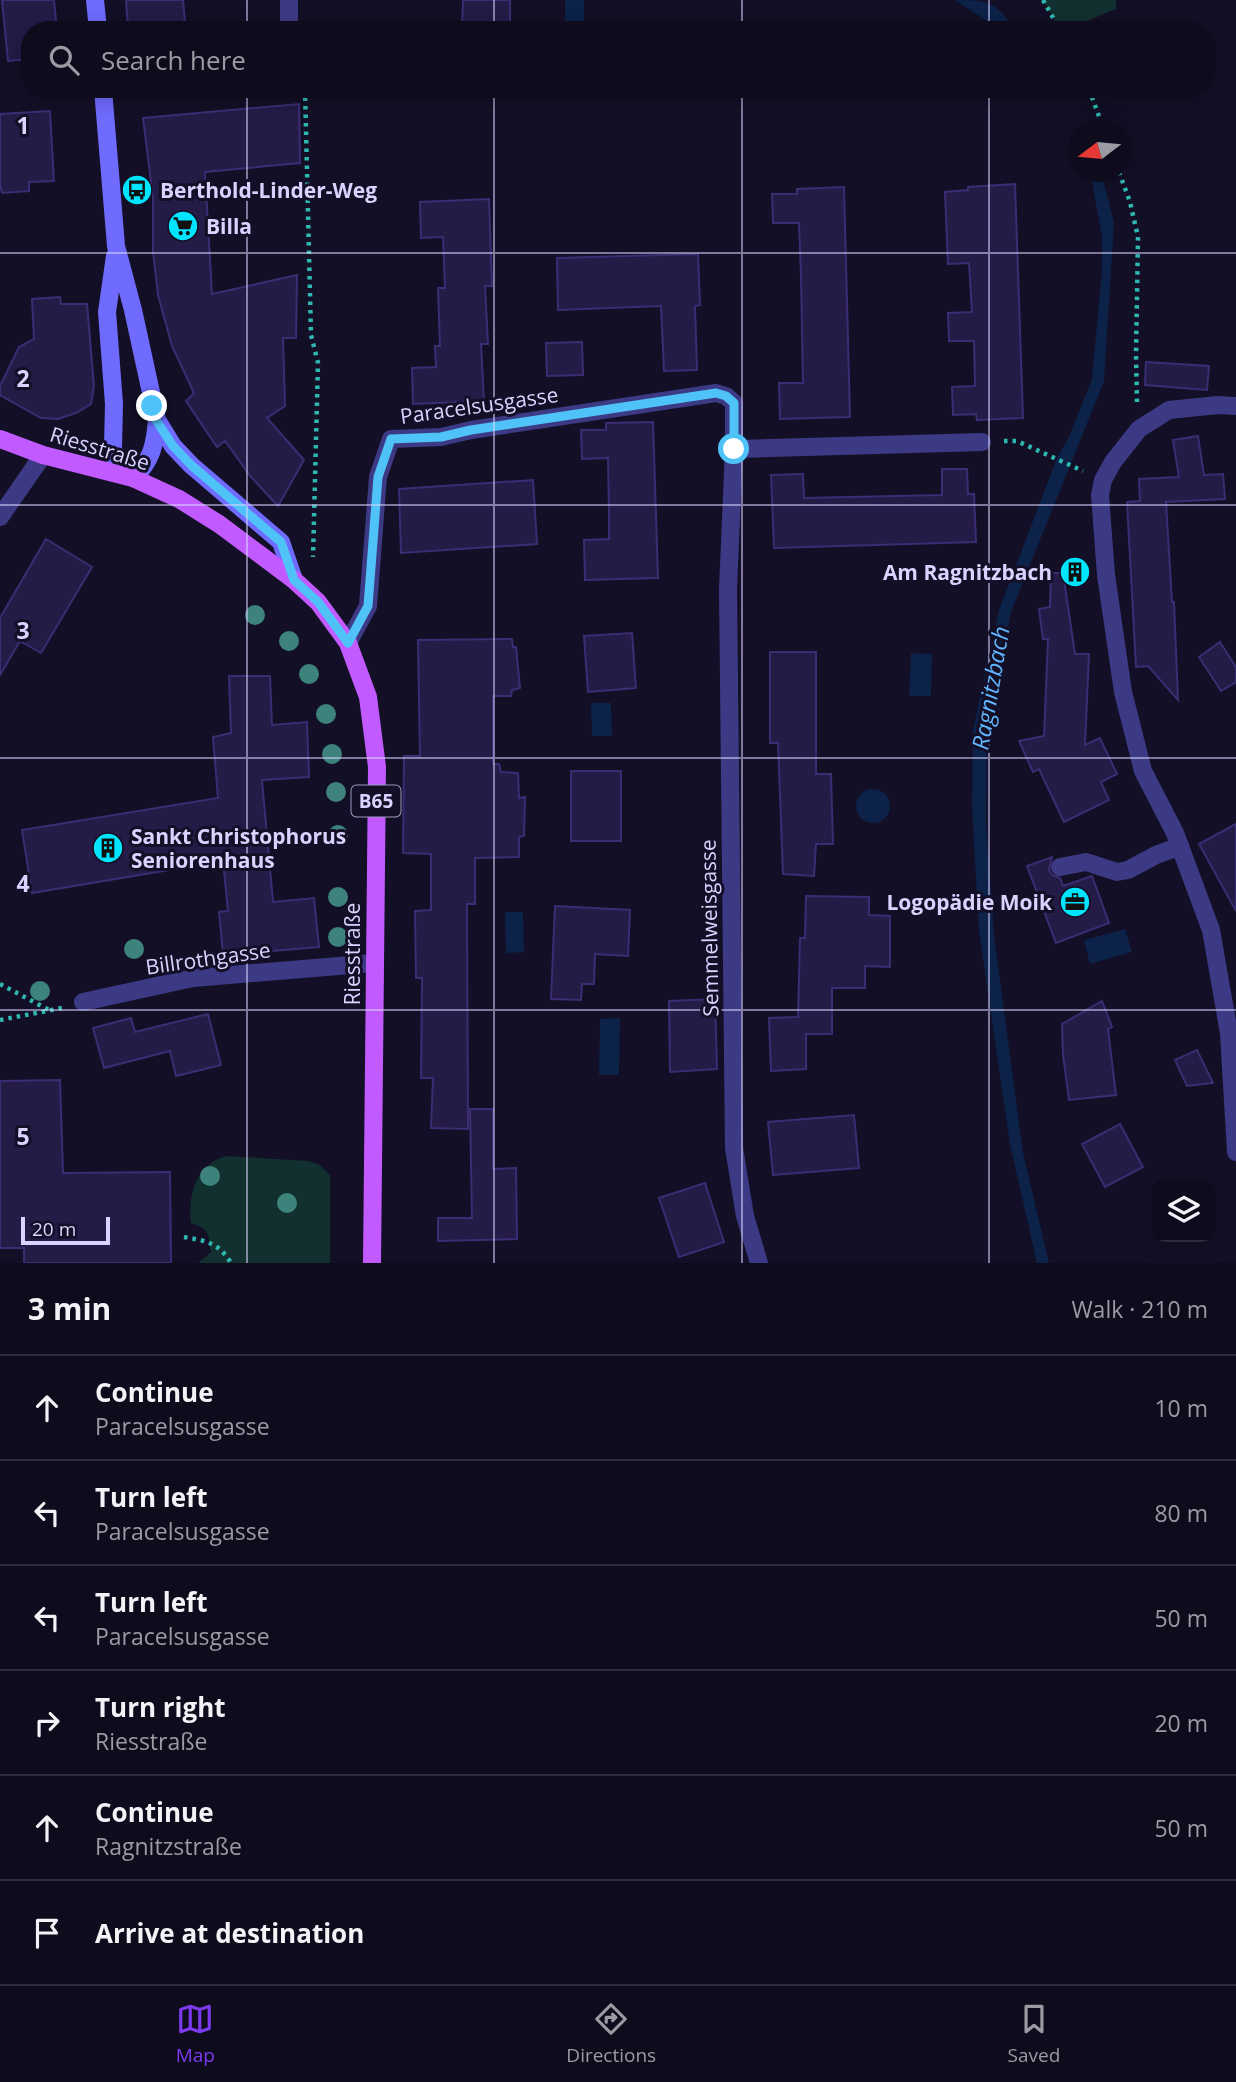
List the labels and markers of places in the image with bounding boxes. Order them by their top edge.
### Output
bus stop icon: Berthold-Linder-Weg [120,173,154,207]
place label: Berthold-Linder-Weg [160,176,377,204]
supermarket icon: Billa [166,209,200,243]
place label: Billa [206,212,252,240]
building icon: Am Ragnitzbach [1058,555,1092,589]
place label: Am Ragnitzbach [883,558,1052,586]
place label: Sankt Christophorus Seniorenhaus [131,822,346,874]
building icon: Sankt Christophorus Seniorenhaus [91,831,125,865]
office icon: Logopädie Moik [1058,885,1092,919]
place label: Logopädie Moik [887,888,1053,916]

